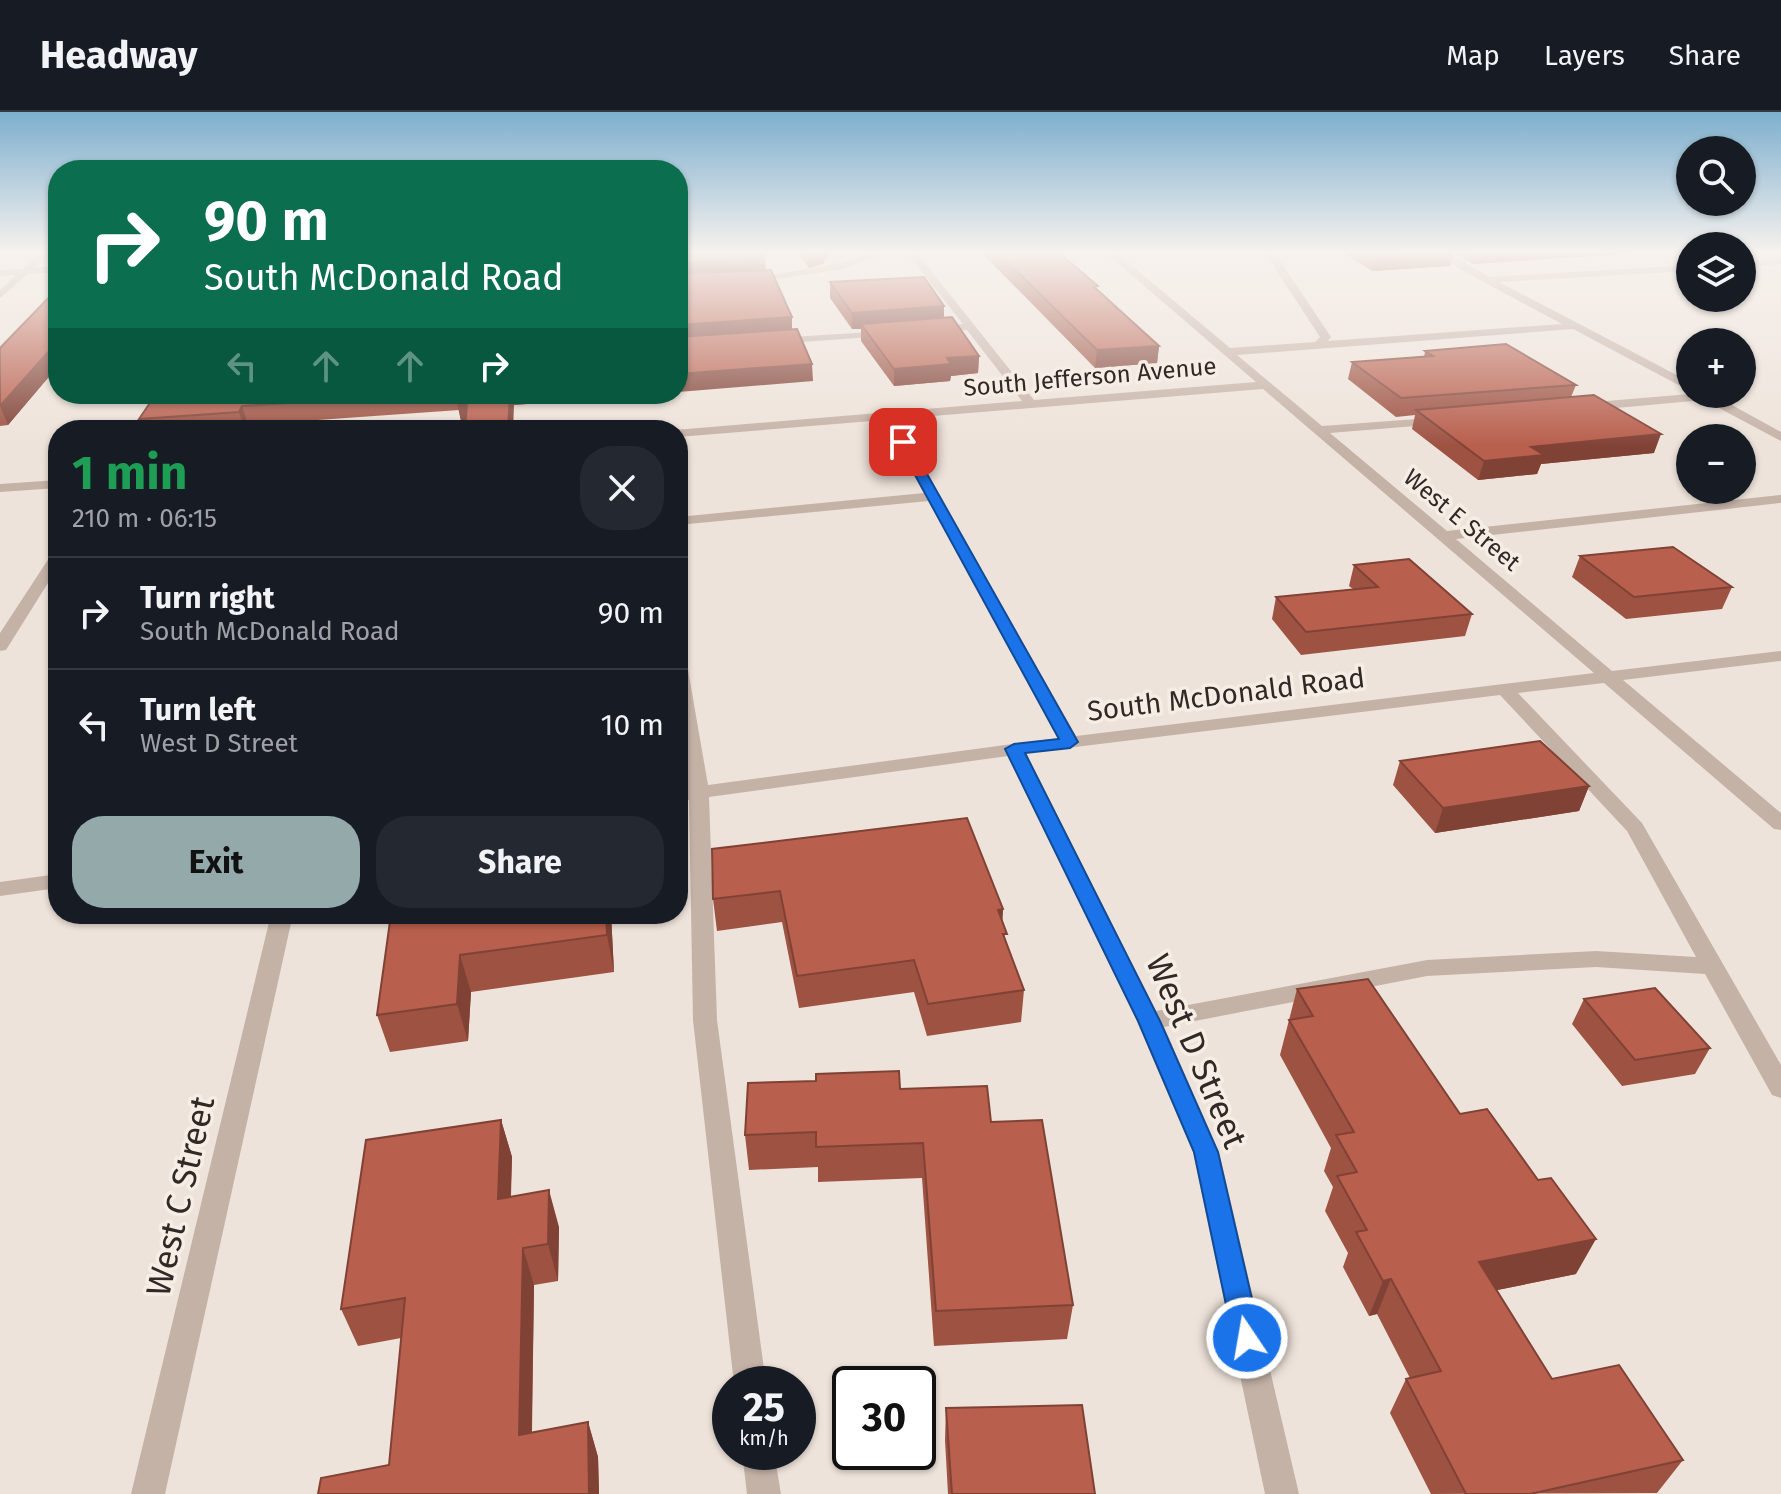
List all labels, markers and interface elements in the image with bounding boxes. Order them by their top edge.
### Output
text: Headway [40,32,197,78]
text: Map [1446,39,1500,72]
text: Layers [1544,39,1625,72]
text: Share [1669,39,1741,72]
map controls [1676,136,1756,504]
button: search [1676,136,1756,216]
text: 90 m [204,188,329,255]
icon: right [72,192,176,296]
button: layers [1676,232,1756,312]
text: South McDonald Road [204,256,563,300]
button: + [1676,328,1756,408]
icon: left [220,344,264,388]
icon: ahead [304,344,348,388]
icon: ahead [388,344,432,388]
icon: right [472,344,516,388]
street label: South Jefferson Avenue [962,352,1218,402]
pin [869,408,937,476]
icon: arrive [881,420,925,464]
button: − [1676,424,1756,504]
text: 1 min [72,444,187,502]
button: close [580,446,664,530]
street label: West E Street [1398,463,1526,577]
text: 210 m · 06:15 [72,503,217,534]
text: Turn right [140,580,275,616]
icon: right [72,591,116,635]
text: 90 m [598,595,664,631]
text: South McDonald Road [140,616,400,647]
street label: South McDonald Road [1085,661,1367,728]
text: Turn left [140,692,256,728]
icon: left [72,703,116,747]
text: 10 m [601,707,664,743]
text: West D Street [140,728,298,759]
button: Exit [72,816,360,908]
button: Share [376,816,664,908]
street label: West D Street [1137,948,1256,1155]
street label: West C Street [138,1092,224,1300]
position arrow [1205,1296,1289,1380]
speed limit sign: 30 [832,1366,936,1470]
text: 25 [743,1384,785,1432]
text: km/h [739,1426,789,1450]

